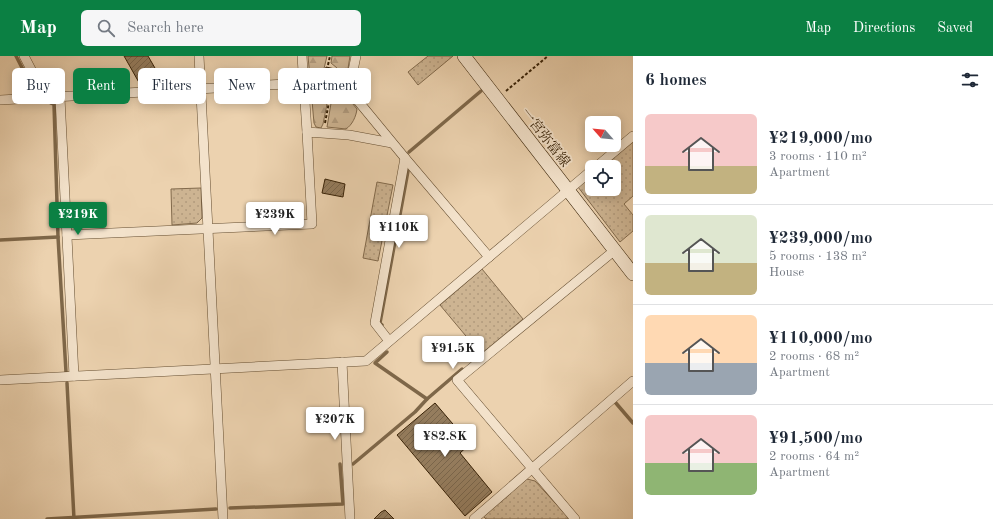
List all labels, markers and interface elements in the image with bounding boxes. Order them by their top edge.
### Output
search box [81,10,361,46]
icon: search [95,17,117,39]
text: Map [20,19,57,38]
text: Search here [127,21,204,36]
text: Map [805,21,831,35]
text: Directions [853,21,915,35]
text: Saved [937,21,973,35]
chip: Buy [12,68,65,104]
chip: Rent [73,68,130,104]
chip: Filters [138,68,206,104]
chip: New [214,68,270,104]
chip: Apartment [278,68,371,104]
icon: filters [959,69,981,91]
text: 6 homes [645,72,707,89]
street label: 一宮弥富線 [518,105,573,170]
north arrow [585,116,621,152]
map controls [585,116,621,196]
icon: home [677,130,725,178]
text: ¥219,000/mo [769,130,873,147]
text: 3 rooms · 110 m² [769,150,867,163]
button: locate [585,160,621,196]
text: Apartment [769,166,830,179]
pin: ¥219K [50,202,106,236]
pin: ¥239K [247,202,303,236]
text: ¥219K [58,208,98,221]
text: ¥239K [255,208,295,221]
pin: ¥110K [371,215,427,249]
text: ¥110K [379,221,419,234]
text: ¥239,000/mo [769,230,873,247]
icon: home [677,231,725,279]
text: 5 rooms · 138 m² [769,250,867,263]
text: House [769,266,804,279]
text: ¥110,000/mo [769,330,873,347]
icon: home [677,331,725,379]
pin: ¥91.5K [420,336,486,370]
text: ¥91.5K [431,342,475,355]
text: 2 rooms · 68 m² [769,350,859,363]
text: Apartment [769,366,830,379]
pin: ¥207K [307,407,363,441]
text: ¥207K [315,413,355,426]
pin: ¥82.8K [412,424,478,458]
text: ¥82.8K [423,430,467,443]
text: ¥91,500/mo [769,430,863,447]
icon: home [677,431,725,479]
text: 2 rooms · 64 m² [769,450,859,463]
text: Apartment [769,466,830,479]

